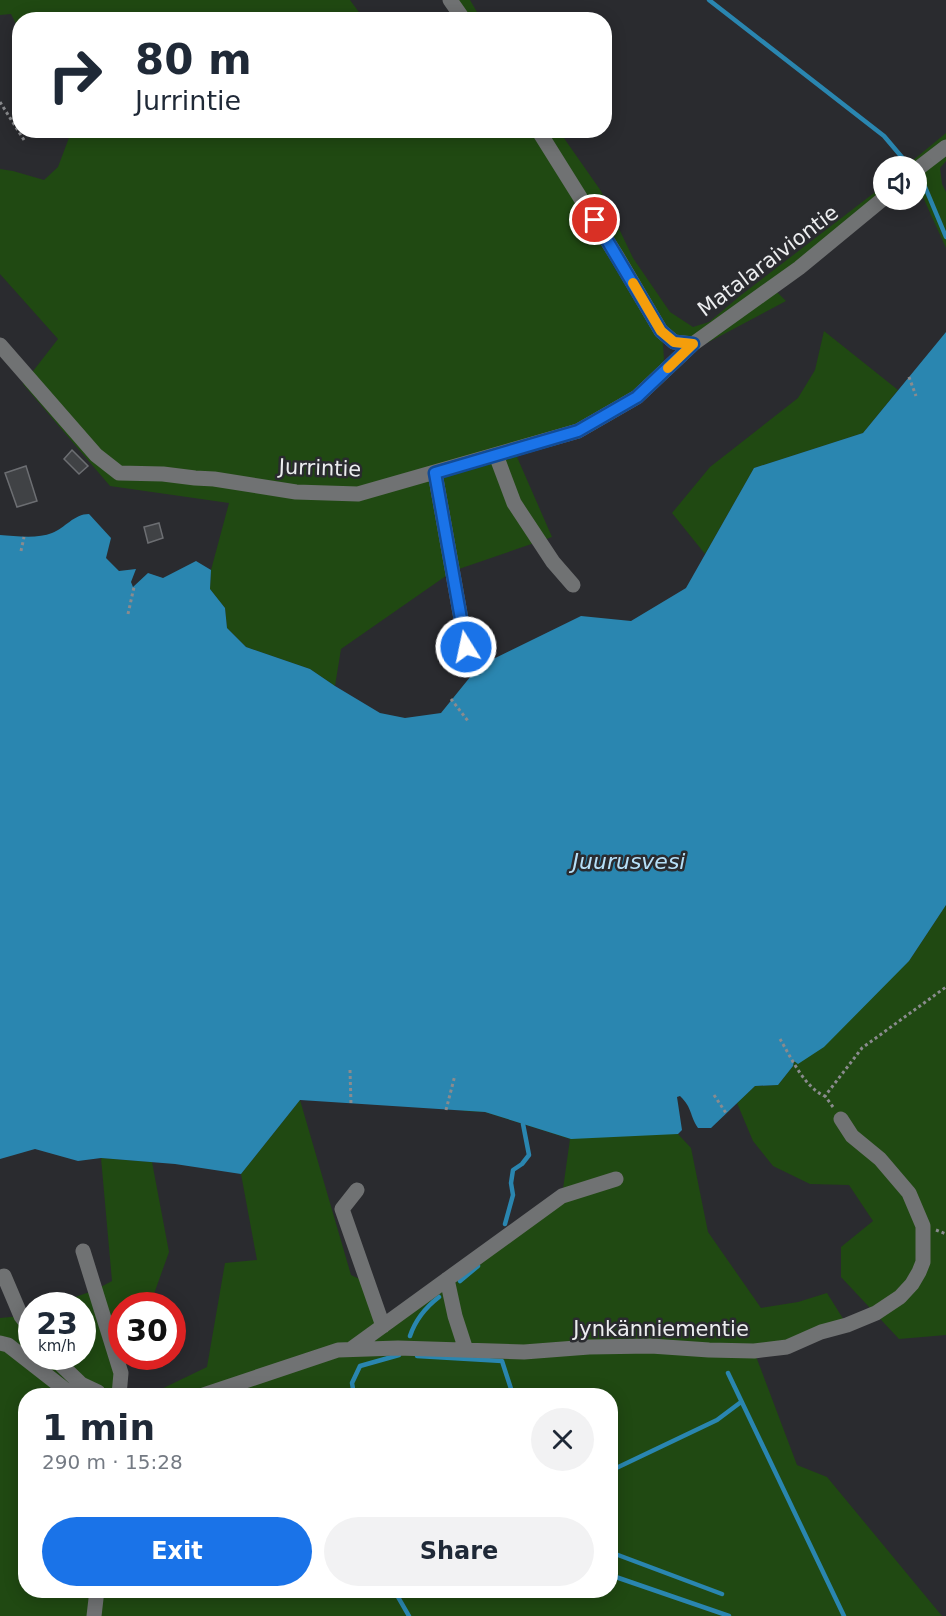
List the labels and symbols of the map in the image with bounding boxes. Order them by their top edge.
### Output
pin [569,194,620,245]
street label: Matalaraiviontie [693,200,843,322]
street label: Jurrintie [276,454,362,481]
position arrow [434,615,498,679]
water label: Juurusvesi [569,849,685,874]
speed limit sign: 30 [108,1292,186,1370]
street label: Jynkänniementie [571,1317,749,1341]

